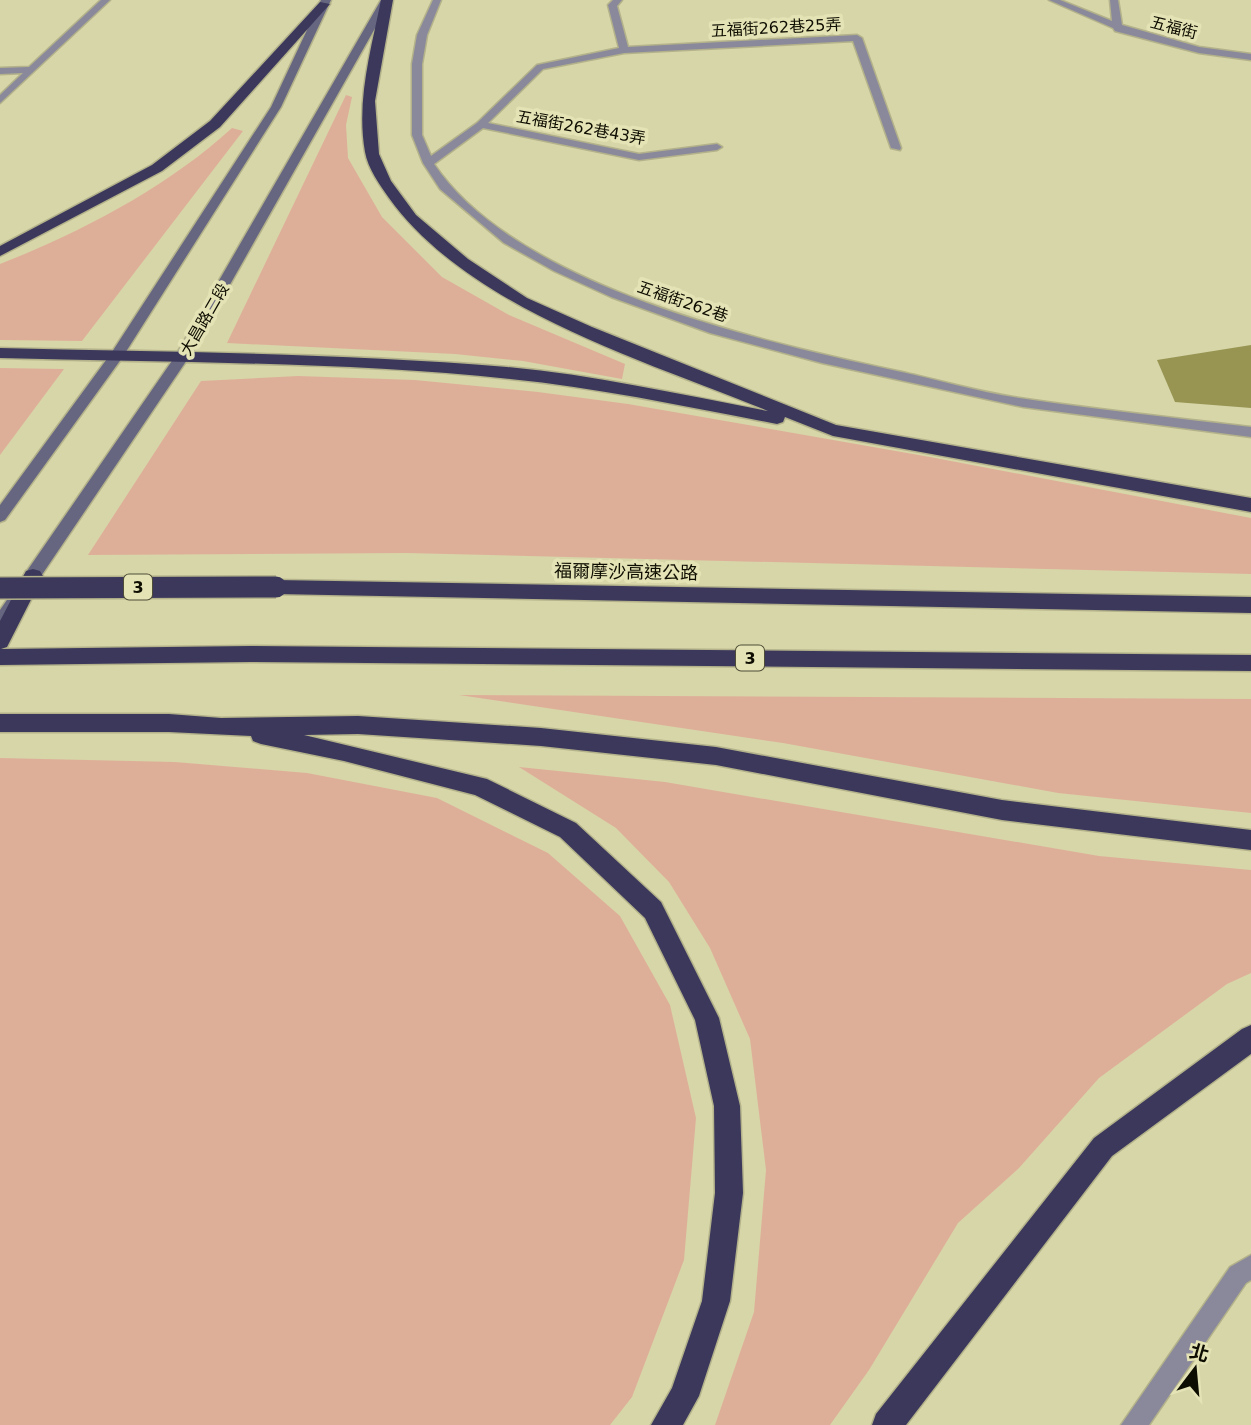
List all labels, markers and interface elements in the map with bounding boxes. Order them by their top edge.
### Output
street label: 五福街 [1148,12,1199,43]
street label: 五福街262巷25弄 [710,15,842,40]
street label: 五福街262巷43弄 [515,107,647,148]
street label: 五福街262巷 [635,277,731,326]
street label: 大昌路二段 [176,280,233,359]
street label: 福爾摩沙高速公路 [554,560,698,583]
road number: 3 [124,574,152,600]
road number: 3 [736,646,764,670]
north arrow [1160,1334,1230,1404]
text: 北 [1188,1339,1212,1366]

